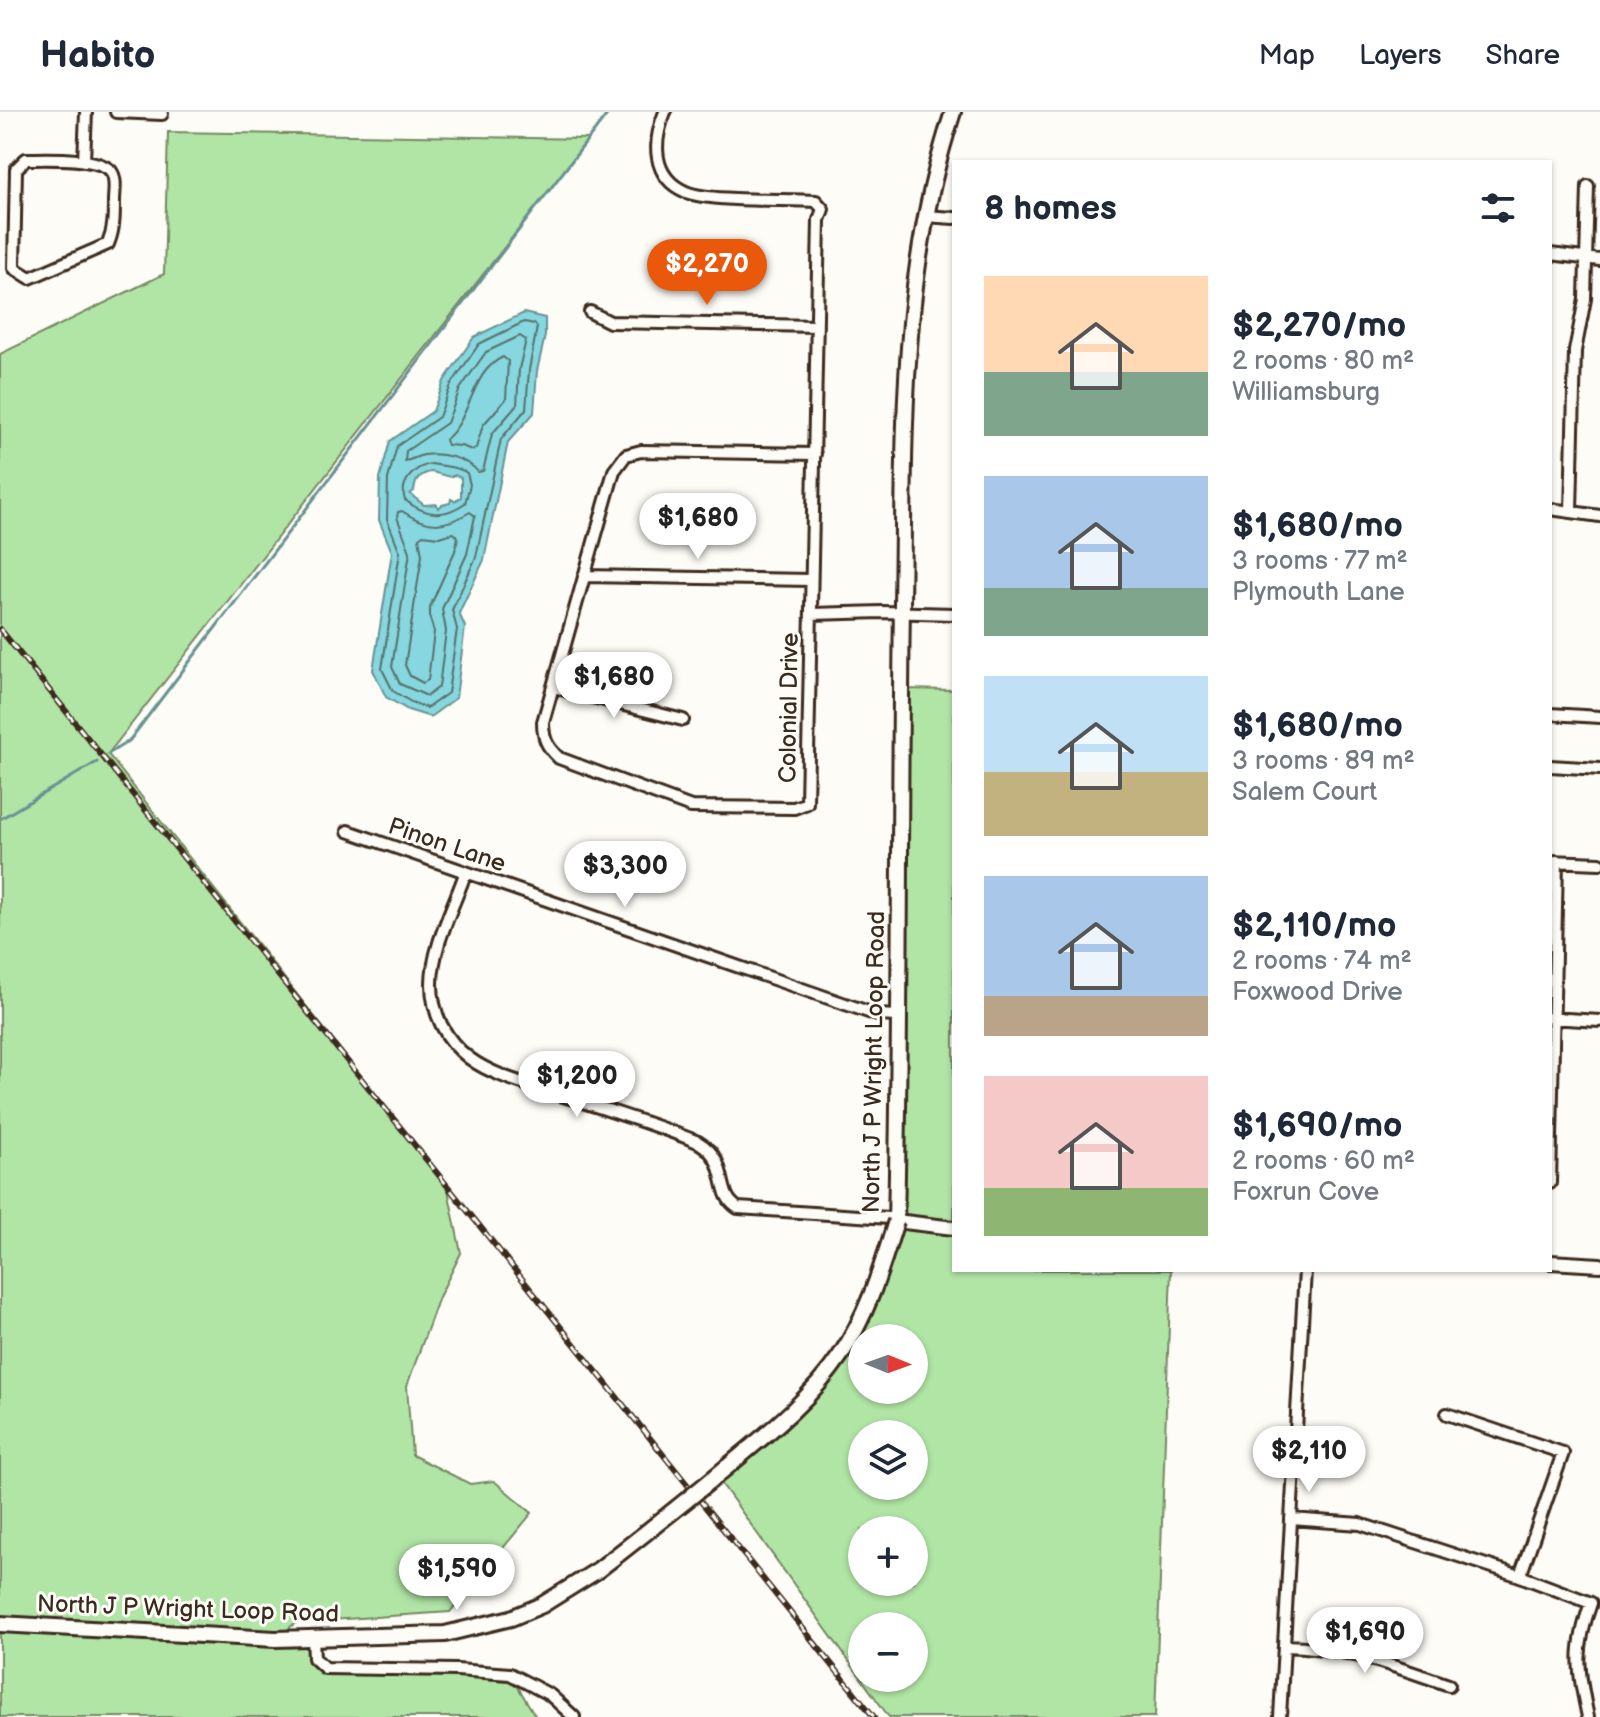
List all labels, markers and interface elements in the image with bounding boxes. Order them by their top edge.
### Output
text: Habito [40,33,155,78]
text: Map [1259,39,1315,72]
text: Layers [1359,39,1442,72]
text: Share [1486,39,1560,72]
icon: filters [1476,186,1520,230]
text: 8 homes [984,188,1117,229]
pin: $2,270 [642,239,772,307]
text: $2,270 [665,249,749,280]
text: $2,270/mo [1232,305,1406,346]
icon: home [1048,308,1144,404]
text: 2 rooms · 80 m² [1232,346,1414,377]
text: Williamsburg [1232,377,1380,408]
pin: $1,680 [633,493,763,561]
text: $1,680 [657,503,739,534]
text: $1,680/mo [1232,505,1403,546]
icon: home [1048,508,1144,604]
text: 3 rooms · 77 m² [1232,546,1408,577]
text: Plymouth Lane [1232,577,1405,608]
street label: Colonial Drive [773,633,805,783]
pin: $1,680 [549,652,679,720]
text: $1,680 [573,662,655,693]
text: $1,680/mo [1232,705,1403,746]
icon: home [1048,708,1144,804]
text: 3 rooms · 89 m² [1232,746,1415,777]
text: Salem Court [1232,777,1377,808]
street label: Pinon Lane [384,811,510,879]
pin: $3,300 [560,841,690,909]
text: $3,300 [582,851,668,882]
text: $2,110/mo [1232,905,1396,946]
icon: home [1048,908,1144,1004]
street label: North J P Wright Loop Road [857,911,891,1213]
text: 2 rooms · 74 m² [1232,946,1412,977]
text: Foxwood Drive [1232,977,1403,1008]
pin: $1,200 [512,1051,642,1119]
text: $1,200 [536,1061,618,1092]
text: $1,690/mo [1232,1105,1402,1146]
icon: home [1048,1108,1144,1204]
text: 2 rooms · 60 m² [1232,1146,1415,1177]
text: Foxrun Cove [1232,1177,1379,1208]
north arrow [848,1324,928,1404]
map controls [848,1324,928,1692]
button: layers [848,1420,928,1500]
pin: $2,110 [1244,1426,1374,1494]
text: $2,110 [1271,1436,1347,1467]
button: + [848,1516,928,1596]
pin: $1,590 [392,1544,522,1612]
text: $1,590 [417,1554,497,1585]
street label: North J P Wright Loop Road [36,1589,340,1629]
pin: $1,690 [1300,1607,1430,1675]
button: − [848,1612,928,1692]
text: $1,690 [1324,1617,1406,1648]

